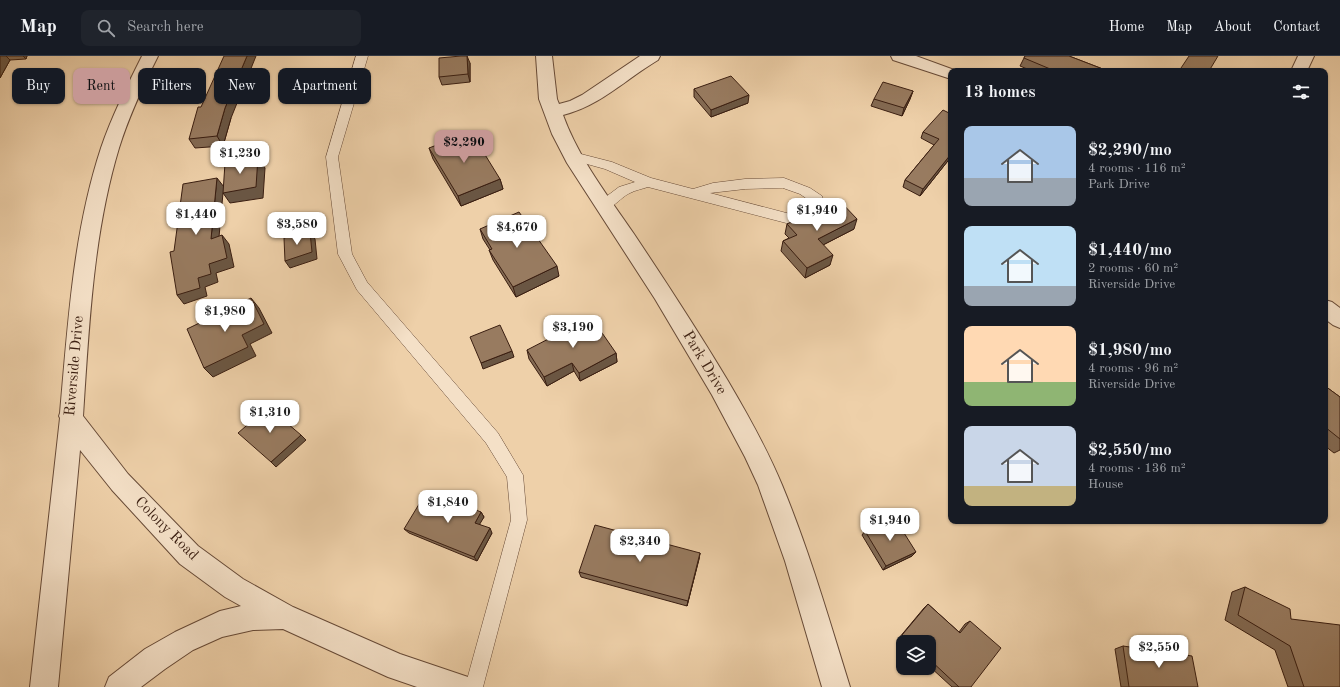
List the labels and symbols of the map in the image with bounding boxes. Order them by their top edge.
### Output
pin: $2,290 [431,130,497,164]
pin: $1,230 [207,141,273,175]
pin: $1,940 [784,198,850,232]
pin: $1,440 [163,202,229,236]
pin: $3,580 [264,212,330,246]
pin: $4,670 [484,215,550,249]
pin: $1,980 [192,299,258,333]
street label: Riverside Drive [63,315,87,417]
pin: $3,190 [540,315,606,349]
street label: Park Drive [679,329,729,397]
pin: $1,310 [237,400,303,434]
pin: $1,840 [415,490,481,524]
street label: Colony Road [131,494,201,564]
pin: $1,940 [857,508,923,542]
pin: $2,340 [607,529,673,563]
pin: $2,550 [1126,635,1192,669]

